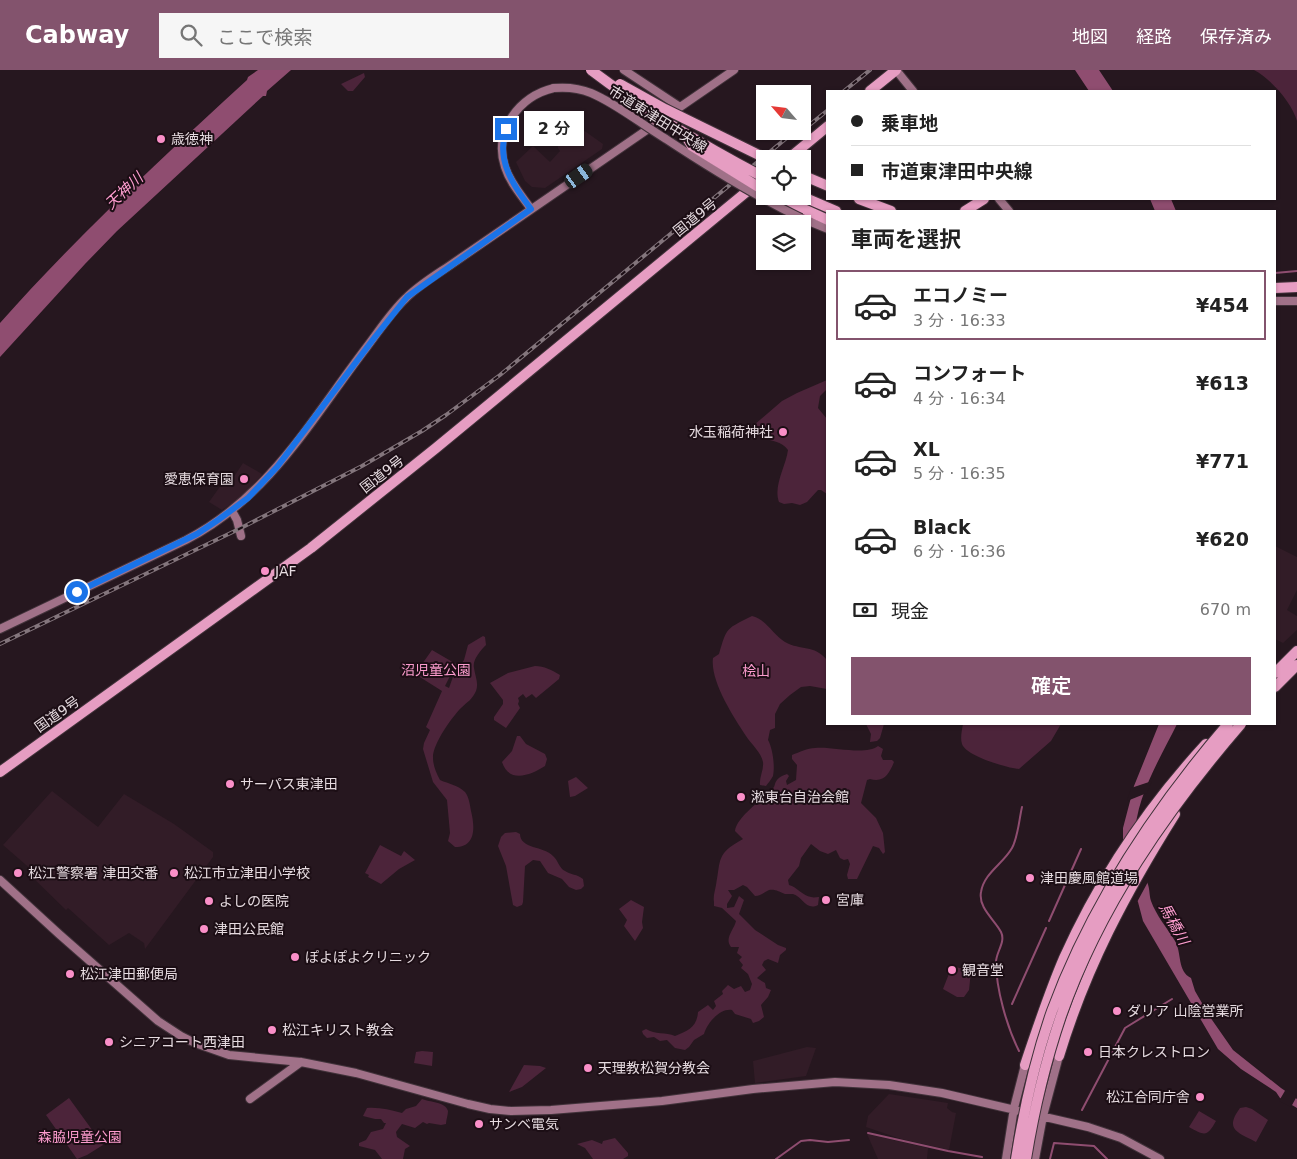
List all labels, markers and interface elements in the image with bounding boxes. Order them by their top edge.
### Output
search box [159,13,509,58]
text: Cabway [25,21,129,49]
icon: search [177,21,205,49]
text: ここで検索 [217,26,312,48]
text: 地図 [1072,26,1108,47]
text: 経路 [1136,26,1172,47]
text: 保存済み [1200,26,1272,47]
street label: 市道東津田中央線 [606,83,710,155]
north arrow [756,85,811,140]
map controls [756,85,811,270]
callout: 2 分 [524,112,584,146]
text: 乗車地 [881,112,938,134]
route end [495,118,517,140]
text: 2 分 [538,119,570,138]
place label: 歳徳神 [171,131,213,147]
marker: 歳徳神 [155,133,167,145]
button: locate [756,150,811,205]
text: 市道東津田中央線 [881,160,1033,182]
car [562,161,595,191]
water label: 天神川 [101,168,148,213]
street label: 国道9号 [670,195,720,239]
button: layers [756,215,811,270]
text: 車両を選択 [851,227,961,252]
icon: car [853,283,898,328]
text: エコノミー [913,284,1008,306]
text: ¥454 [1196,294,1249,316]
text: 3 分 · 16:33 [913,311,1006,330]
icon: car [853,361,898,406]
text: コンフォート [913,362,1026,384]
text: ¥613 [1196,372,1249,394]
text: 4 分 · 16:34 [913,389,1006,408]
place label: 水玉稲荷神社 [689,424,773,440]
marker: 水玉稲荷神社 [777,426,789,438]
text: XL [913,438,940,460]
icon: car [853,439,898,484]
text: ¥771 [1196,450,1249,472]
street label: 国道9号 [357,452,407,496]
text: 5 分 · 16:35 [913,464,1006,483]
place label: 愛恵保育園 [164,471,234,487]
marker: 愛恵保育園 [238,473,250,485]
text: Black [913,516,971,538]
icon: car [853,517,898,562]
text: ¥620 [1196,528,1249,550]
text: 6 分 · 16:36 [913,542,1006,561]
place label: JAF [274,563,297,579]
marker: JAF [259,565,271,577]
route start [66,581,88,603]
icon: cash [851,596,879,624]
text: 現金 [891,600,929,622]
text: 670 m [1200,600,1251,619]
button: 確定 [851,657,1251,715]
park label: 沼児童公園 [401,662,471,678]
park label: 桧山 [742,663,770,679]
street label: 国道9号 [32,693,82,735]
place label: サーパス東津田 [240,776,338,792]
marker: サーパス東津田 [224,778,236,790]
place label: 淞東台自治会館 [751,789,849,805]
marker: 淞東台自治会館 [735,791,747,803]
place label: 松江警察署 津田交番 [28,865,158,881]
place label: 松江市立津田小学校 [184,865,310,881]
marker: 松江警察署 津田交番 [12,867,24,879]
marker: 松江市立津田小学校 [168,867,180,879]
place label: 津田慶風館道場 [1040,870,1138,886]
marker: 津田慶風館道場 [1024,872,1036,884]
place label: 宮庫 [836,892,864,908]
place label: よしの医院 [219,893,289,909]
marker: 宮庫 [820,894,832,906]
marker: よしの医院 [203,895,215,907]
water label: 馬橋川 [1155,900,1194,950]
place label: 津田公民館 [214,921,284,937]
marker: 津田公民館 [198,923,210,935]
place label: ぽよぽよクリニック [305,949,431,965]
marker: ぽよぽよクリニック [289,951,301,963]
place label: 観音堂 [962,962,1004,978]
marker: 観音堂 [946,964,958,976]
place label: 松江津田郵便局 [80,966,178,982]
marker: 松江津田郵便局 [64,968,76,980]
place label: ダリア 山陰営業所 [1127,1003,1243,1019]
marker: ダリア 山陰営業所 [1111,1005,1123,1017]
place label: 松江キリスト教会 [282,1022,394,1038]
marker: 松江キリスト教会 [266,1024,278,1036]
place label: シニアコート西津田 [119,1034,245,1050]
marker: シニアコート西津田 [103,1036,115,1048]
place label: 日本クレストロン [1098,1044,1210,1060]
marker: 日本クレストロン [1082,1046,1094,1058]
place label: 天理教松賀分教会 [598,1060,710,1076]
marker: 天理教松賀分教会 [582,1062,594,1074]
place label: 松江合同庁舎 [1106,1089,1190,1105]
marker: 松江合同庁舎 [1194,1091,1206,1103]
place label: サンベ電気 [489,1116,559,1132]
marker: サンベ電気 [473,1118,485,1130]
park label: 森脇児童公園 [38,1129,122,1145]

